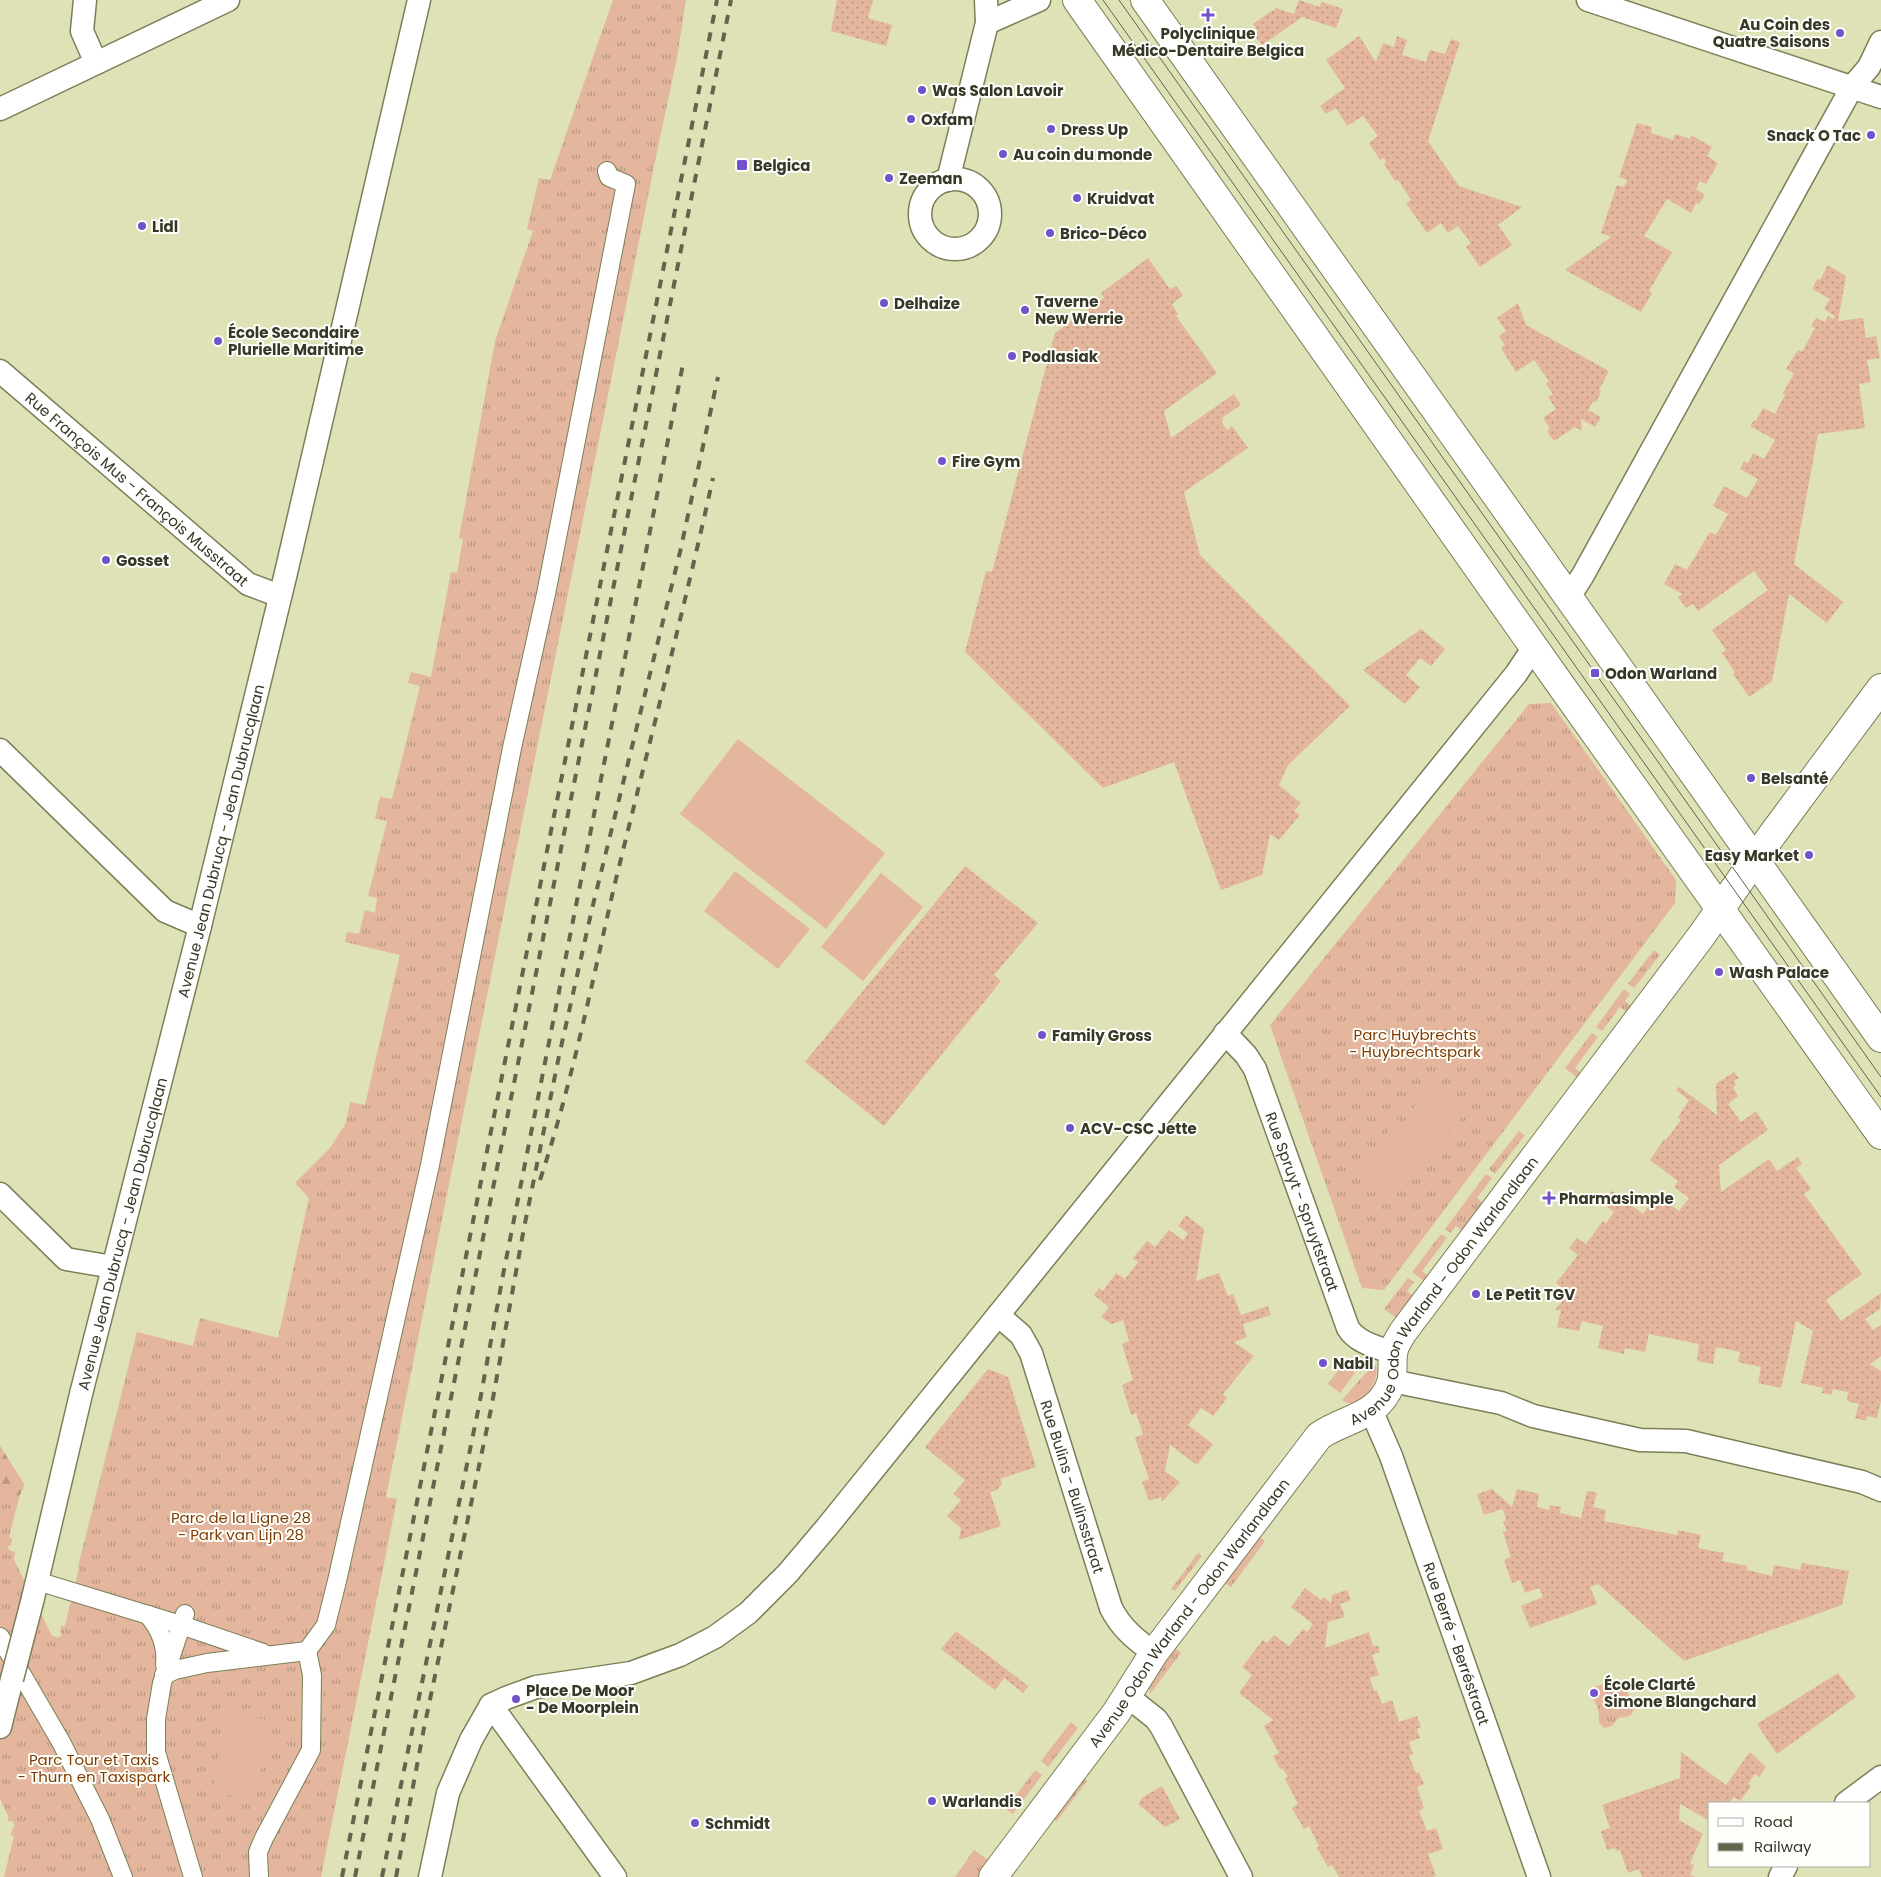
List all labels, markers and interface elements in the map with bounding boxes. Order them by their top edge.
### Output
marker: Polyclinique Médico-Dentaire Belgica [1201,8,1215,22]
place label: Au Coin des Quatre Saisons [1713,14,1830,52]
place label: Polyclinique Médico-Dentaire Belgica [1112,23,1304,61]
marker: Au Coin des Quatre Saisons [1834,27,1846,39]
place label: Was Salon Lavoir [932,80,1064,101]
marker: Was Salon Lavoir [916,84,928,96]
place label: Oxfam [921,109,973,130]
marker: Oxfam [905,113,917,125]
place label: Dress Up [1061,119,1128,140]
marker: Dress Up [1045,123,1057,135]
place label: Snack O Tac [1767,125,1861,146]
marker: Snack O Tac [1865,129,1877,141]
place label: Au coin du monde [1013,144,1152,165]
marker: Au coin du monde [997,148,1009,160]
place label: Belgica [753,155,810,176]
marker: Belgica [735,158,749,172]
place label: Zeeman [899,168,963,189]
marker: Zeeman [883,172,895,184]
place label: Kruidvat [1087,188,1154,209]
marker: Kruidvat [1071,192,1083,204]
place label: Lidl [152,216,178,237]
marker: Lidl [136,220,148,232]
place label: Brico-Déco [1060,223,1147,244]
marker: Brico-Déco [1044,227,1056,239]
place label: Taverne New Werrie [1035,291,1123,329]
place label: Delhaize [894,293,960,314]
marker: Delhaize [878,297,890,309]
marker: Taverne New Werrie [1019,304,1031,316]
place label: École Secondaire Plurielle Maritime [228,322,364,360]
marker: École Secondaire Plurielle Maritime [212,335,224,347]
place label: Podlasiak [1022,346,1099,367]
marker: Podlasiak [1006,350,1018,362]
street label: Rue François Mus - François Musstraat [21,387,253,591]
place label: Fire Gym [952,451,1020,472]
marker: Fire Gym [936,455,948,467]
place label: Gosset [116,550,169,571]
marker: Gosset [100,554,112,566]
place label: Odon Warland [1605,663,1717,684]
marker: Odon Warland [1589,667,1601,679]
street label: Avenue Jean Dubrucq - Jean Dubrucqlaan [172,682,269,1000]
place label: Belsanté [1761,768,1829,789]
marker: Belsanté [1745,772,1757,784]
place label: Easy Market [1705,845,1799,866]
marker: Easy Market [1803,849,1815,861]
place label: Wash Palace [1729,962,1829,983]
marker: Wash Palace [1713,966,1725,978]
park label: Parc Huybrechts - Huybrechtspark [1349,1024,1481,1062]
place label: Family Gross [1052,1025,1152,1046]
marker: Family Gross [1036,1029,1048,1041]
street label: Avenue Jean Dubrucq - Jean Dubrucqlaan [72,1075,172,1392]
street label: Rue Spruyt - Spruytstraat [1261,1109,1344,1294]
place label: ACV-CSC Jette [1080,1118,1197,1139]
marker: ACV-CSC Jette [1064,1122,1076,1134]
street label: Avenue Odon Warland - Odon Warlandlaan [1346,1152,1543,1430]
place label: Pharmasimple [1559,1188,1674,1209]
marker: Pharmasimple [1543,1192,1555,1204]
place label: Le Petit TGV [1486,1284,1575,1305]
marker: Le Petit TGV [1470,1288,1482,1300]
place label: Nabil [1333,1353,1374,1374]
marker: Nabil [1317,1357,1329,1369]
street label: Rue Bulins - Bulinsstraat [1036,1397,1110,1576]
street label: Avenue Odon Warland - Odon Warlandlaan [1083,1474,1294,1752]
park label: Parc de la Ligne 28 - Park van Lijn 28 [171,1507,311,1545]
street label: Rue Berré - Berréstraat [1419,1559,1495,1728]
place label: École Clarté Simone Blangchard [1604,1674,1756,1712]
place label: Place De Moor - De Moorplein [526,1680,639,1718]
marker: École Clarté Simone Blangchard [1588,1687,1600,1699]
marker: Place De Moor - De Moorplein [510,1693,522,1705]
park label: Parc Tour et Taxis - Thurn en Taxispark [18,1749,170,1787]
place label: Warlandis [942,1791,1022,1812]
marker: Warlandis [926,1795,938,1807]
legend [1708,1802,1871,1867]
text: Road [1754,1811,1793,1832]
place label: Schmidt [705,1813,770,1834]
marker: Schmidt [689,1817,701,1829]
text: Railway [1754,1836,1812,1857]

